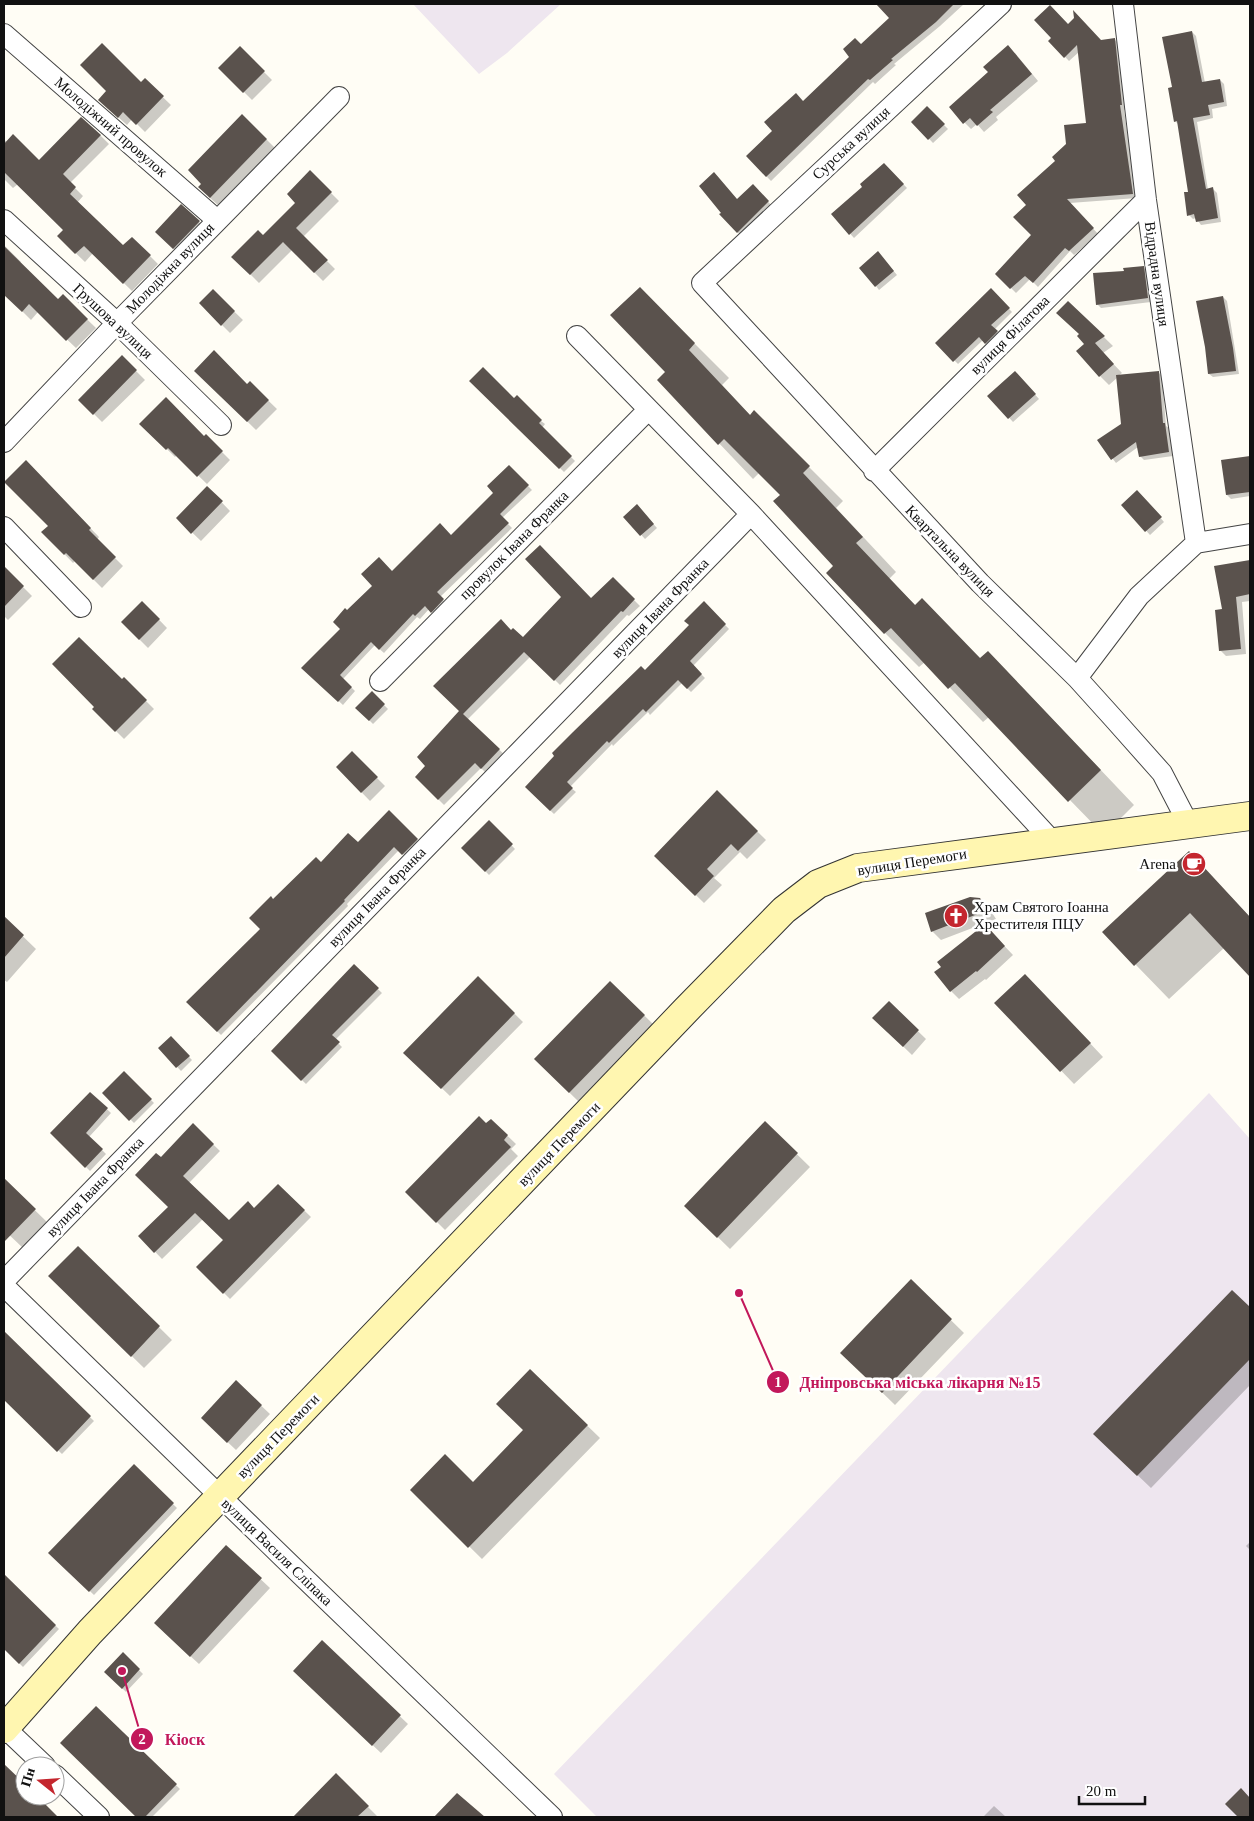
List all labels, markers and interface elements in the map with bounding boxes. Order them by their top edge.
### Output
street label: Молодіжний провулок [52,74,171,181]
street label: Сурська вулиця [809,103,893,183]
street label: Молодіжна вулиця [123,219,217,316]
street label: Відрадна вулиця [1142,220,1172,328]
street label: Грушова вулиця [70,280,156,362]
street label: вулиця Філатова [967,292,1053,378]
street label: провулок Івана Франка [456,487,572,603]
street label: Квартальна вулиця [902,502,998,600]
street label: вулиця Івана Франка [608,555,712,661]
street label: вулиця Івана Франка [325,844,429,950]
street label: вулиця Перемоги [856,845,968,879]
cafe icon: Arena [1181,851,1207,877]
place label: Arena [1139,856,1176,872]
place label: Храм Святого Іоанна Хрестителя ПЦУ [974,899,1109,932]
church icon: Храм Святого Іоанна Хрестителя ПЦУ [943,903,969,929]
street label: вулиця Перемоги [515,1099,603,1189]
street label: вулиця Івана Франка [43,1134,147,1240]
callout: Дніпровська міська лікарня №15 [765,1367,1051,1398]
text: 1 [774,1374,782,1390]
text: Дніпровська міська лікарня №15 [800,1374,1040,1392]
street label: вулиця Перемоги [234,1391,322,1481]
street label: вулиця Василя Сліпака [219,1495,336,1609]
callout: Кіоск [130,1724,215,1755]
text: 2 [138,1731,146,1747]
text: Кіоск [165,1731,206,1748]
north arrow [15,1756,65,1806]
text: Пн [18,1766,38,1789]
scale bar [1079,1774,1145,1806]
text: 20 m [1086,1783,1117,1799]

